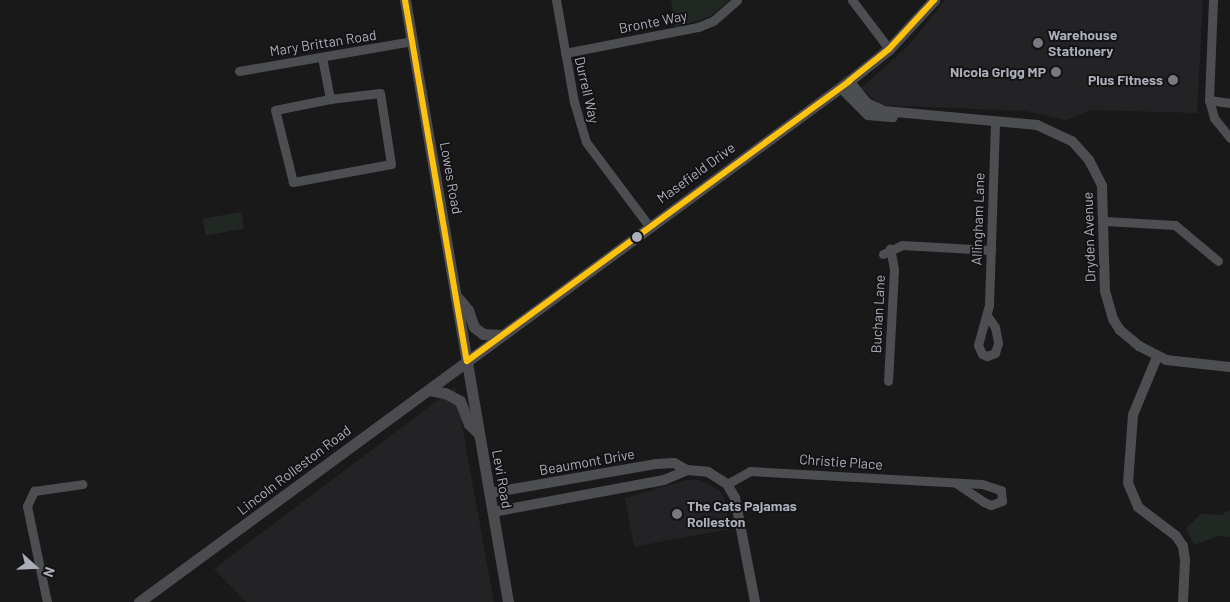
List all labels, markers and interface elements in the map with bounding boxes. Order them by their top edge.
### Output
street label: Bronte Way [617,7,689,37]
street label: Mary Brittan Road [268,26,378,60]
place label: Warehouse Stationery [1048,27,1117,59]
marker: Warehouse Stationery [1032,37,1044,49]
street label: Durrell Way [571,55,603,125]
place label: Nicola Grigg MP [950,64,1046,80]
marker: Nicola Grigg MP [1050,66,1062,78]
place label: Plus Fitness [1088,72,1163,88]
marker: Plus Fitness [1167,74,1179,86]
street label: Masefield Drive [654,139,738,207]
street label: Lowes Road [436,141,466,215]
street label: Allingham Lane [968,172,988,266]
street label: Dryden Avenue [1079,192,1099,282]
unlabelled marker [632,232,642,242]
street label: Buchan Lane [868,274,888,354]
street label: Lincoln Rolleston Road [234,422,354,518]
street label: Beaumont Drive [538,445,636,479]
street label: Levi Road [489,448,515,510]
street label: Christie Place [799,451,883,473]
place label: The Cats Pajamas Rolleston [687,498,797,530]
marker: The Cats Pajamas Rolleston [671,508,683,520]
north arrow [10,542,60,592]
text: N [40,565,59,580]

